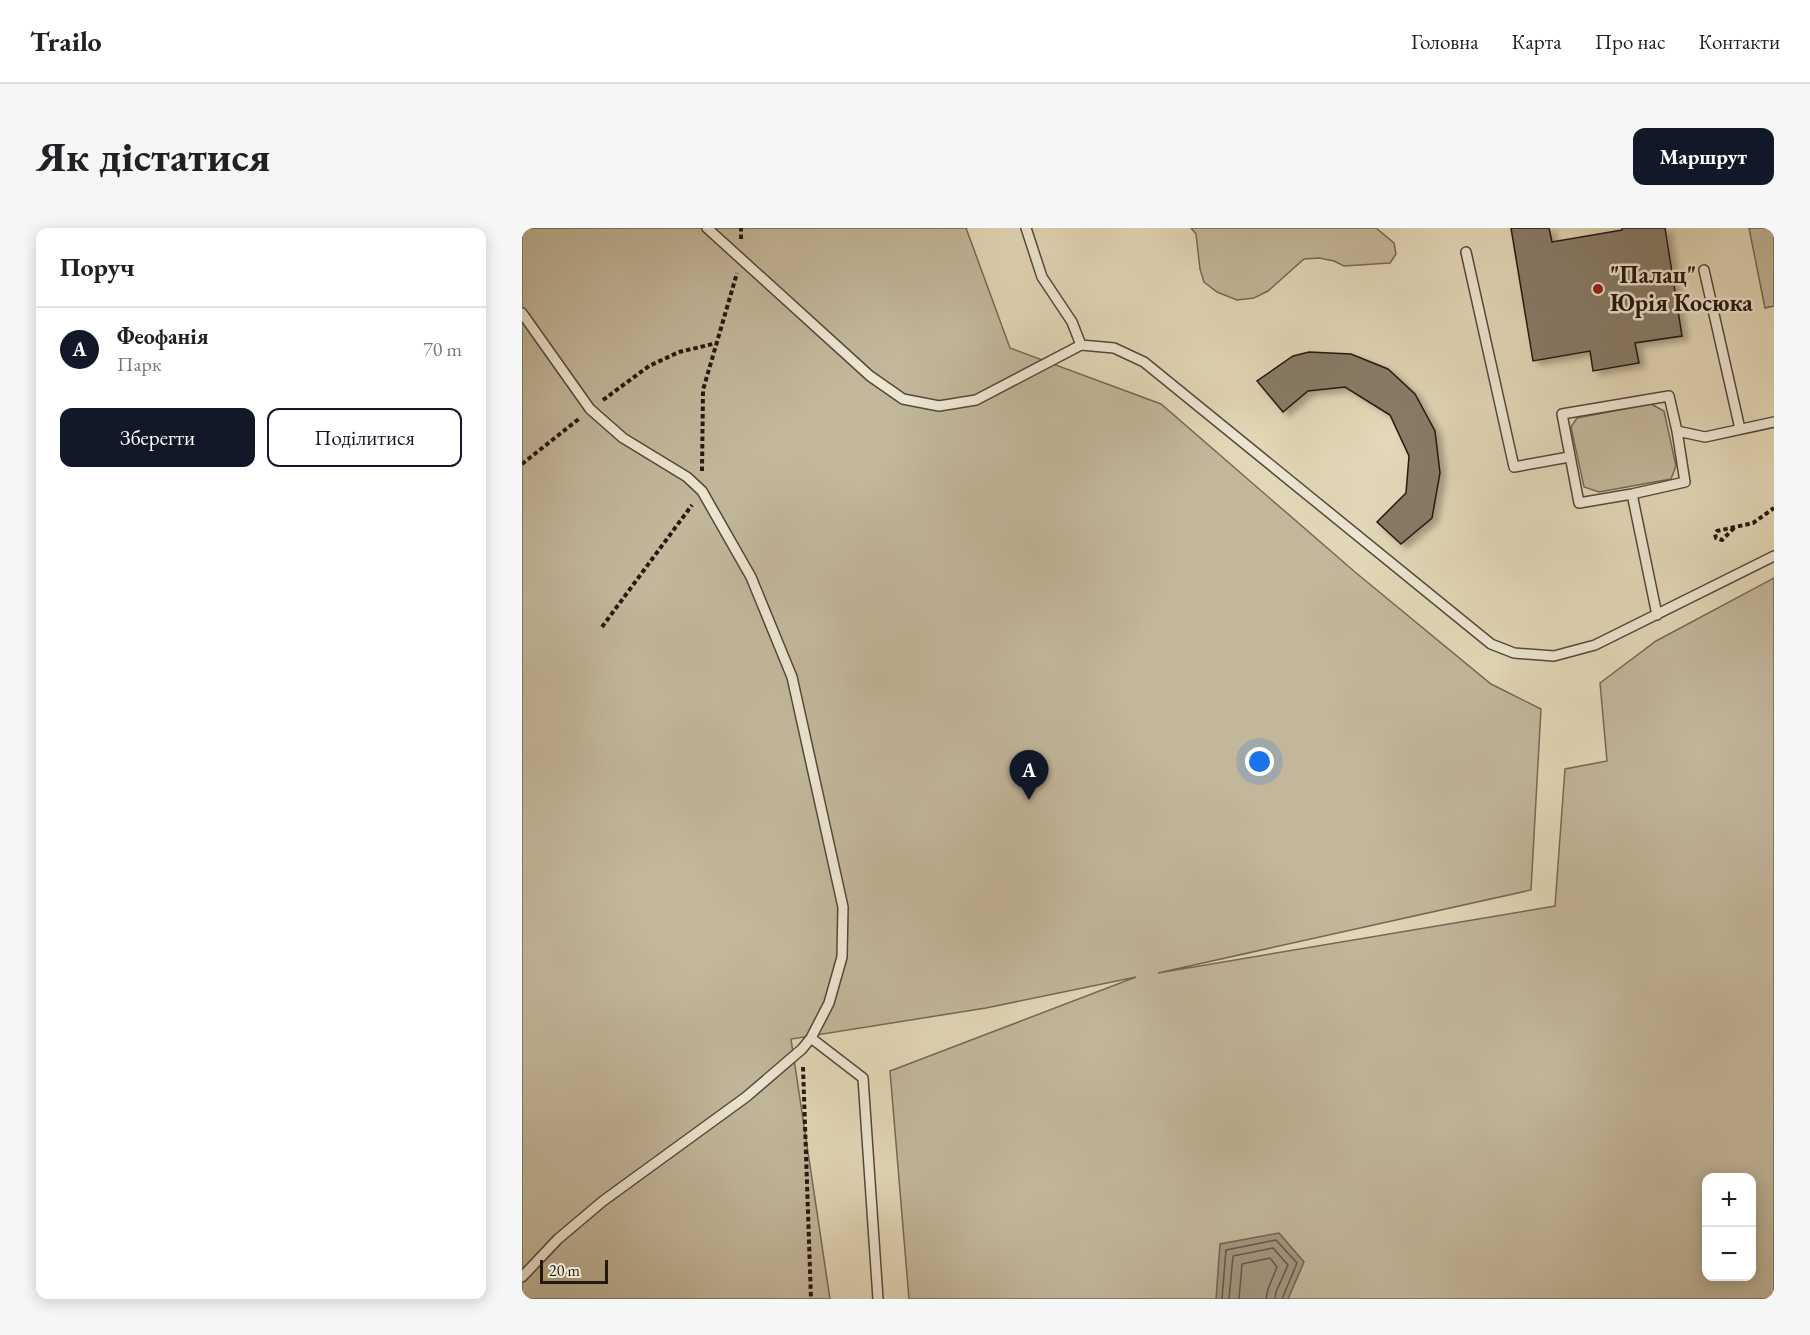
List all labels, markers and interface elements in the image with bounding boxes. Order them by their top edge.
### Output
text: Trailo [30,23,102,59]
text: Головна [1411,28,1479,55]
text: Карта [1512,28,1562,55]
text: Про нас [1595,28,1665,55]
text: Контакти [1698,28,1780,55]
button: Маршрут [1633,128,1774,185]
text: Як дістатися [36,129,270,184]
text: Поруч [60,250,135,284]
place label: "Палац" Юрія Косюка [1610,259,1753,318]
marker: "Палац" Юрія Косюка [1591,282,1605,296]
text: Феофанія [117,322,209,351]
text: A [72,336,87,362]
text: 70 m [423,336,462,362]
text: Парк [117,351,161,377]
button: Зберегти [60,408,255,467]
button: Поділитися [267,408,462,467]
your location [1245,747,1274,776]
pin: A [1010,750,1048,800]
map controls [1702,1173,1756,1281]
button: + [1702,1173,1756,1227]
button: − [1702,1227,1756,1281]
scale bar [540,1257,608,1284]
text: 20 m [549,1260,580,1281]

